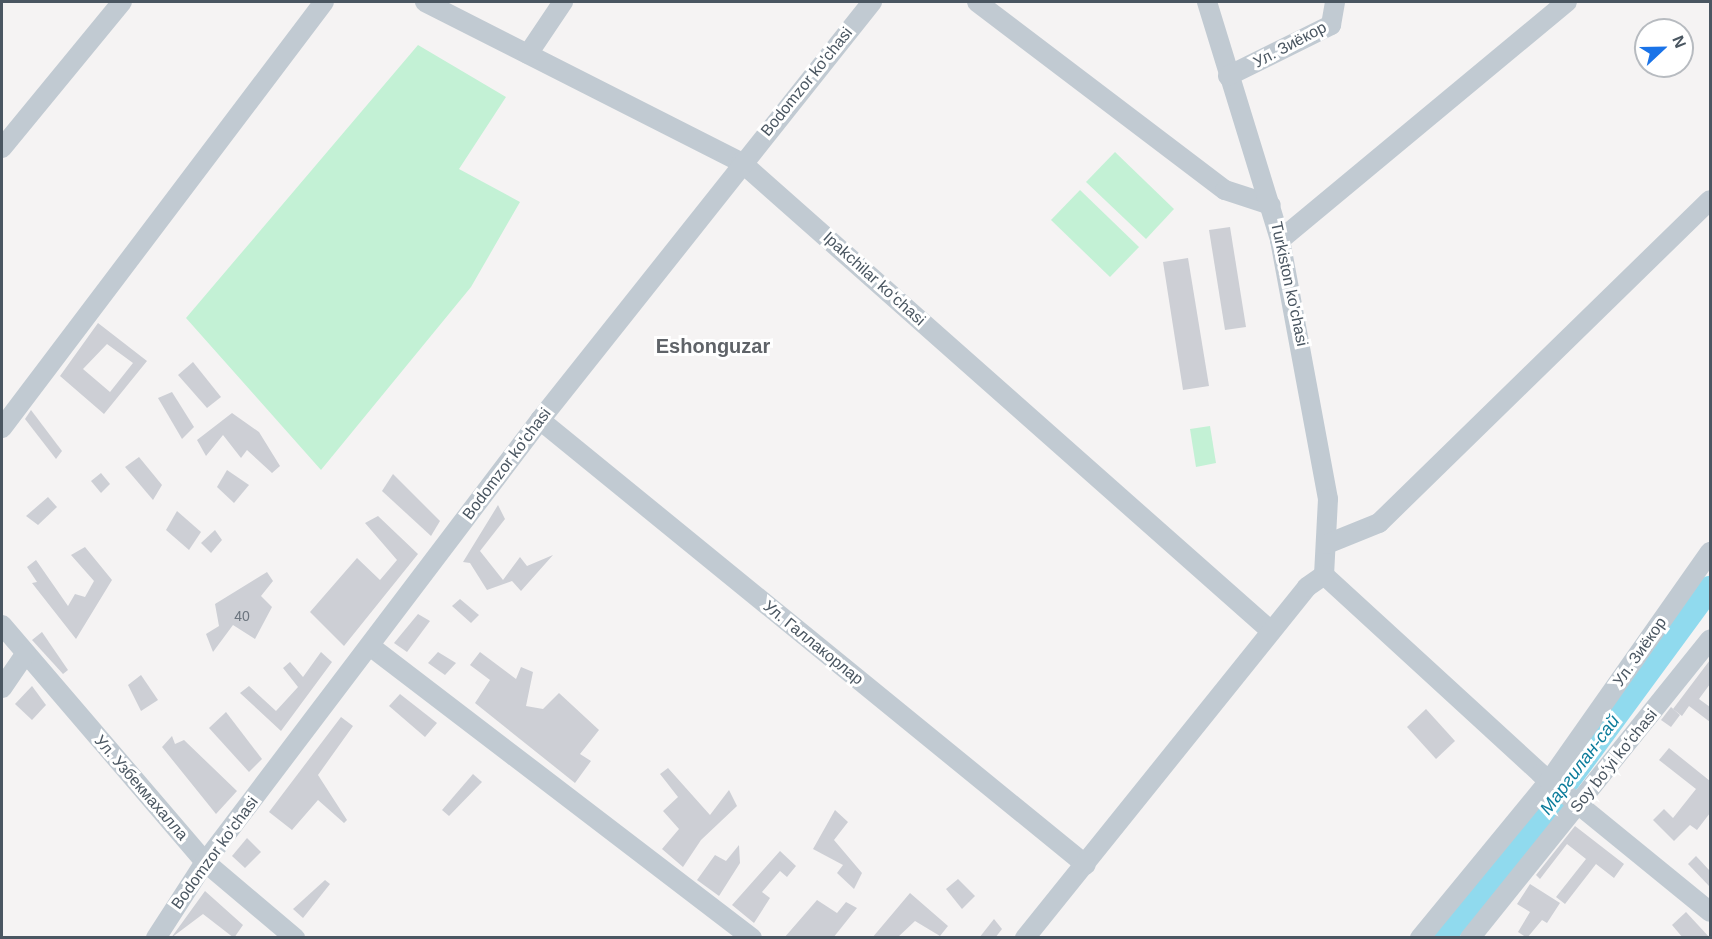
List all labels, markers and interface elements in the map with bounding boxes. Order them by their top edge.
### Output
street label: Ул. Зиёкор [1250,18,1330,72]
north arrow [1634,18,1694,78]
street label: Bodomzor ko'chasi [757,24,857,140]
text: N [1669,33,1689,50]
street label: Turkiston ko'chasi [1266,220,1312,348]
street label: Ipakchilar koʻchasi [819,228,929,330]
district label: Eshonguzar [656,334,770,358]
street label: Bodomzor ko'chasi [459,404,555,524]
street label: Ул. Галлакорлар [759,597,867,689]
house number: 40 [234,608,250,624]
street label: Ул. Зиёкор [1609,614,1671,690]
street label: Soy boʻyi koʻchasi [1567,706,1661,816]
water label: Маргилан-сай [1536,711,1624,819]
street label: Ул. Узбекмахалла [90,732,192,844]
street label: Bodomzor ko'chasi [168,793,262,913]

